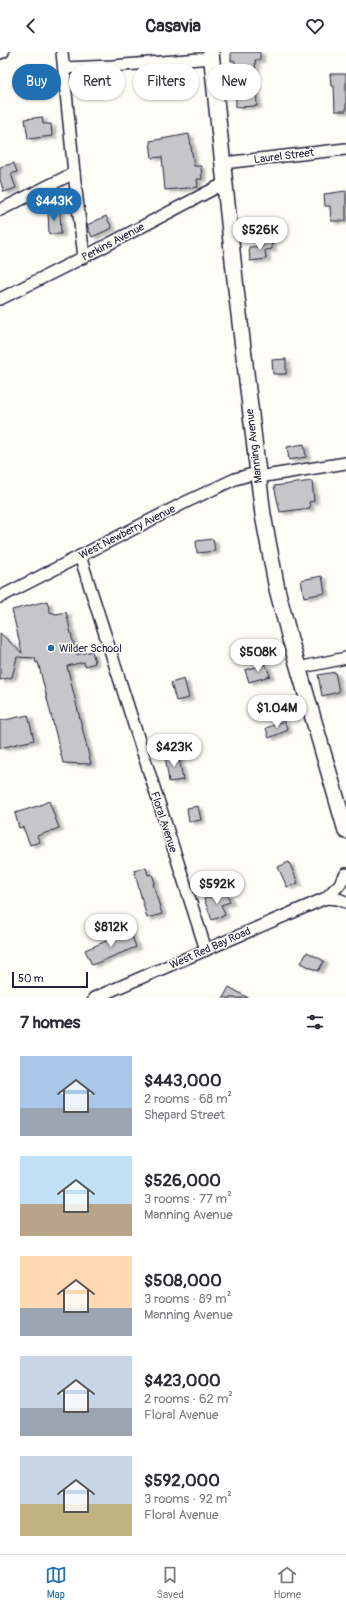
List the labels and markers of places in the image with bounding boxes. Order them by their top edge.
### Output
pin: $443K [26,188,82,222]
pin: $526K [232,217,288,251]
pin: $508K [230,639,286,673]
place label: Wilder School [59,642,122,655]
marker: Wilder School [46,643,56,653]
pin: $1.04M [244,695,310,729]
pin: $423K [146,734,202,768]
pin: $592K [189,871,245,905]
pin: $812K [83,914,139,948]

